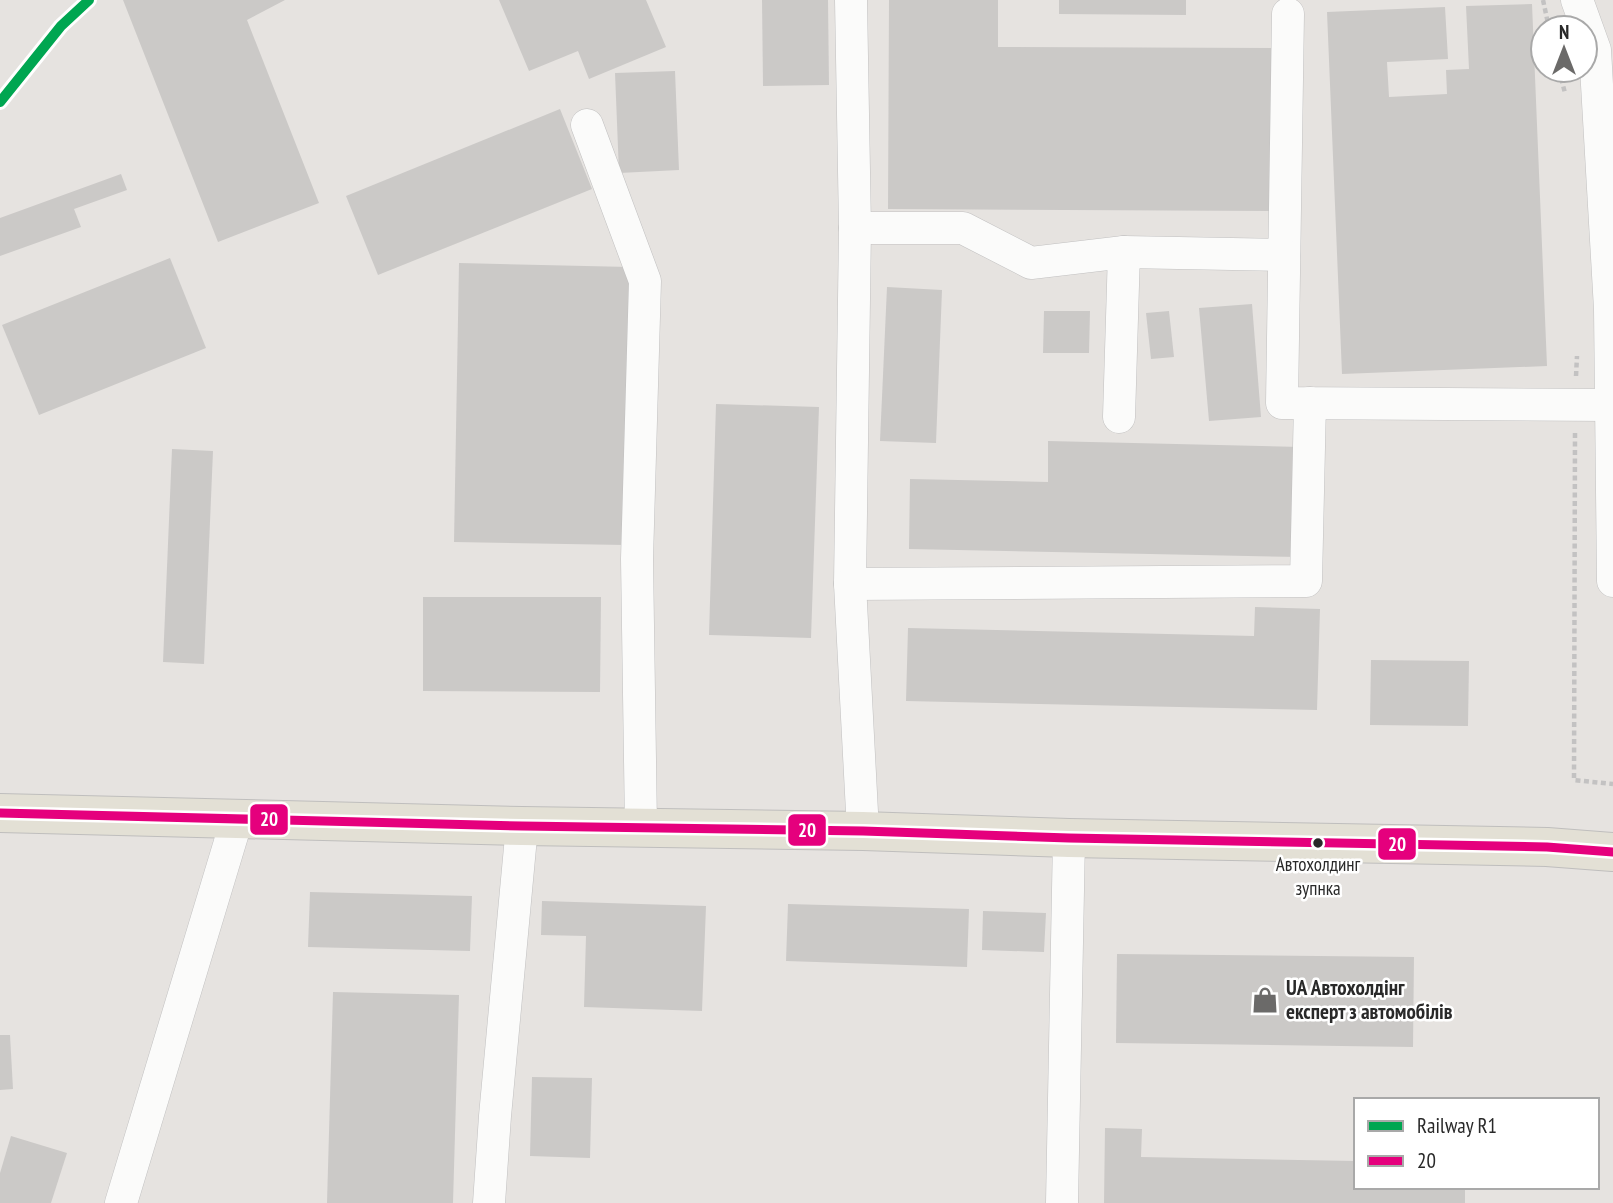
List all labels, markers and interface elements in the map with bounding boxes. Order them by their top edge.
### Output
north arrow [1529,14,1599,84]
text: N [1559,20,1569,44]
line badge: 20 [249,803,289,836]
text: 20 [260,807,278,831]
line badge: 20 [787,813,827,847]
text: 20 [798,818,816,842]
line badge: 20 [1377,827,1417,861]
text: 20 [1388,832,1406,856]
marker: Автохолдинг зупнка [1311,836,1325,850]
place label: Автохолдинг зупнка [1276,852,1361,900]
place label: UA Автохолдінг експерт з автомобілів [1286,974,1453,1025]
shop icon: UA Автохолдінг експерт з автомобілів [1250,985,1280,1015]
legend [1354,1098,1599,1189]
text: Railway R1 [1417,1112,1497,1139]
text: 20 [1417,1147,1436,1174]

